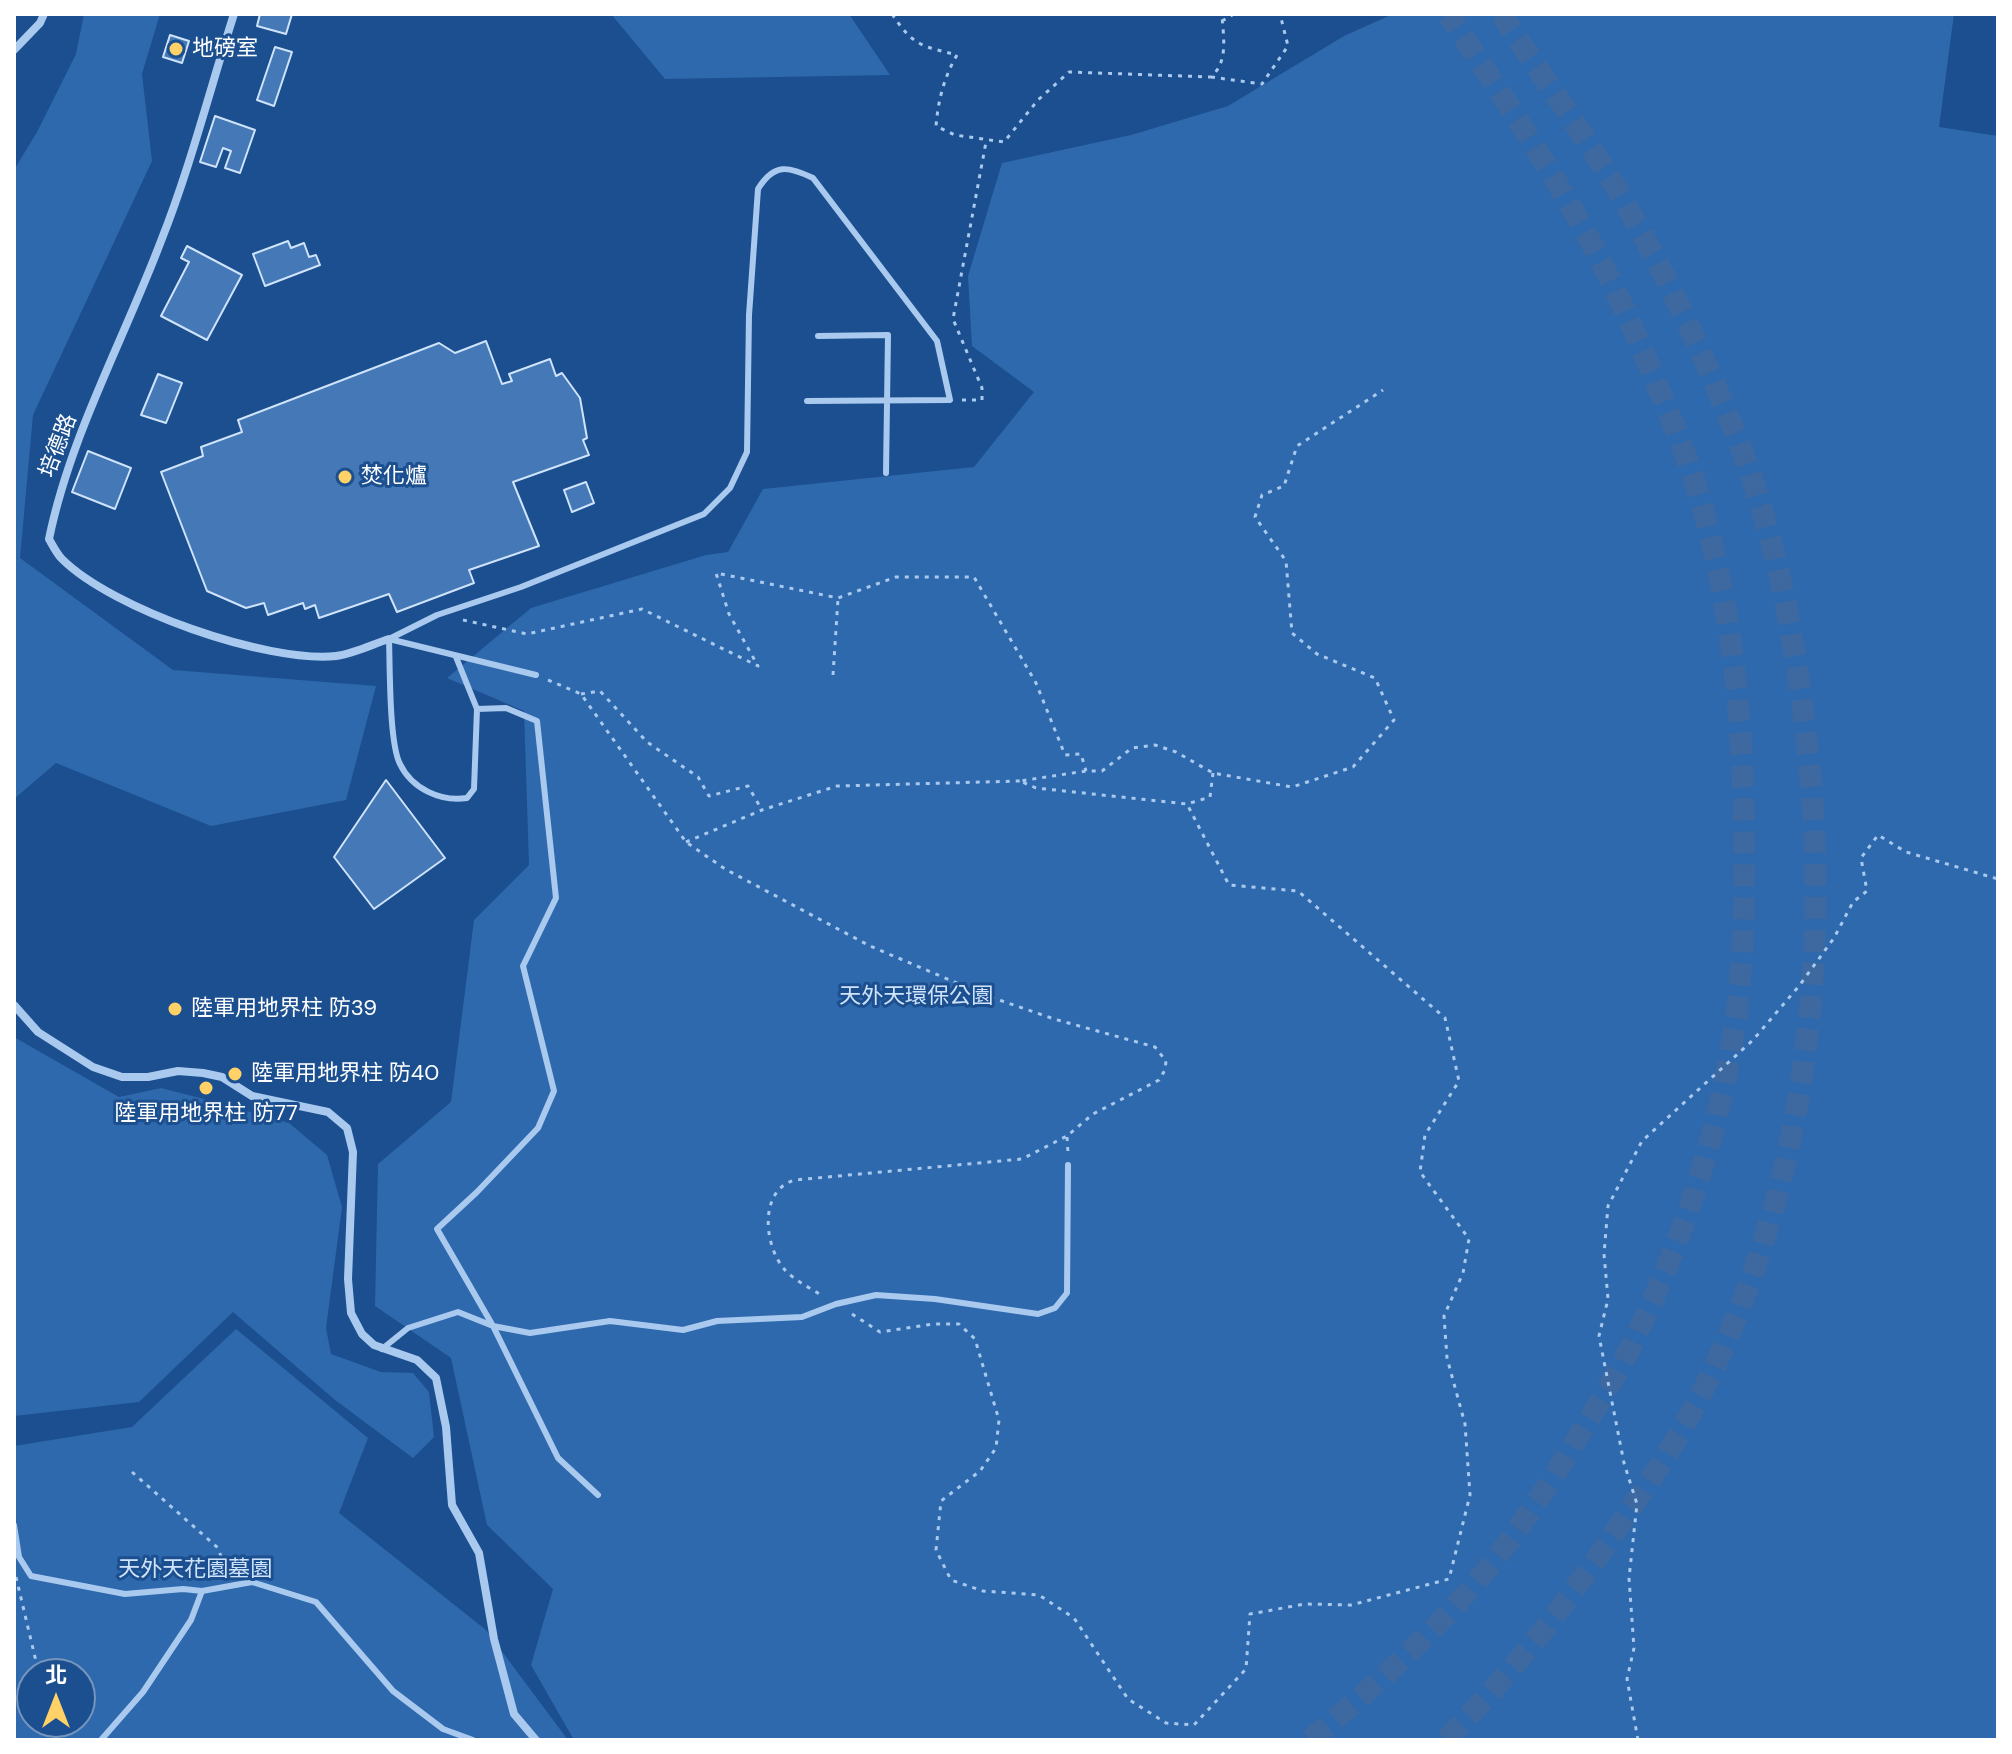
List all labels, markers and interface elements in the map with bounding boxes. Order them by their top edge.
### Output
place label: 地磅室 [192,36,258,62]
marker: 地磅室 [167,40,185,58]
street label: 培德路 [35,410,83,482]
place label: 焚化爐 [361,464,427,490]
marker: 焚化爐 [336,468,354,486]
park label: 天外天環保公園 [839,984,993,1010]
place label: 陸軍用地界柱 防39 [191,996,377,1022]
marker: 陸軍用地界柱 防39 [166,1000,184,1018]
place label: 陸軍用地界柱 防40 [251,1061,439,1087]
marker: 陸軍用地界柱 防40 [226,1065,244,1083]
marker: 陸軍用地界柱 防77 [197,1079,215,1097]
place label: 陸軍用地界柱 防77 [114,1101,298,1127]
park label: 天外天花園墓園 [118,1557,272,1583]
north arrow [16,1658,96,1738]
text: 北 [45,1661,67,1690]

